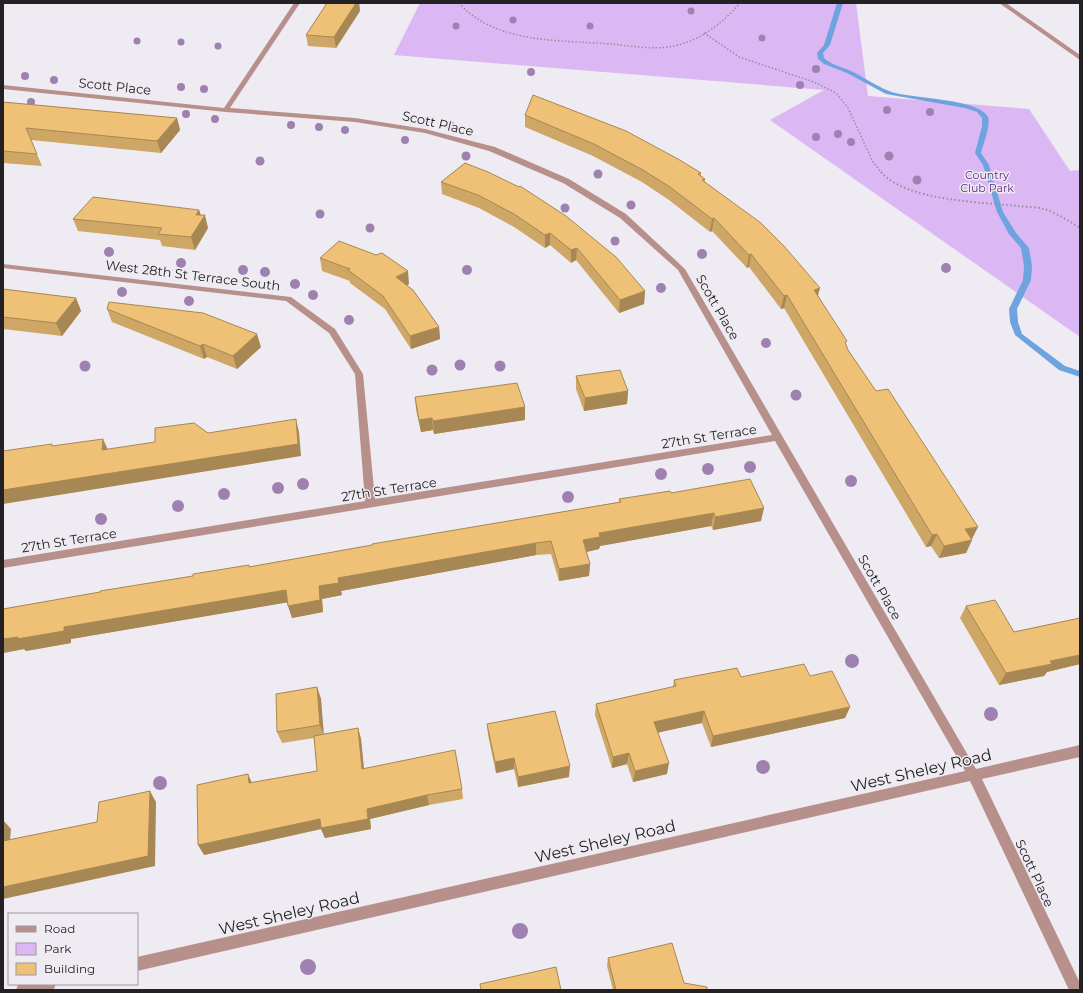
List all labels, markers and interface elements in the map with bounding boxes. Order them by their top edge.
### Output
street label: Scott Place [78,74,152,98]
street label: Scott Place [401,107,475,139]
park label: Country Club Park [960,168,1014,195]
street label: West 28th St Terrace South [105,256,281,294]
street label: Scott Place [693,272,743,343]
street label: 27th St Terrace [660,421,758,451]
street label: 27th St Terrace [340,474,438,504]
street label: 27th St Terrace [20,525,118,555]
street label: Scott Place [855,552,905,623]
street label: West Sheley Road [849,745,993,796]
street label: West Sheley Road [533,816,677,867]
street label: Scott Place [1012,837,1058,909]
street label: West Sheley Road [217,888,361,939]
legend [8,913,138,985]
text: Road [44,921,75,936]
text: Park [44,941,72,956]
text: Building [44,961,95,976]

